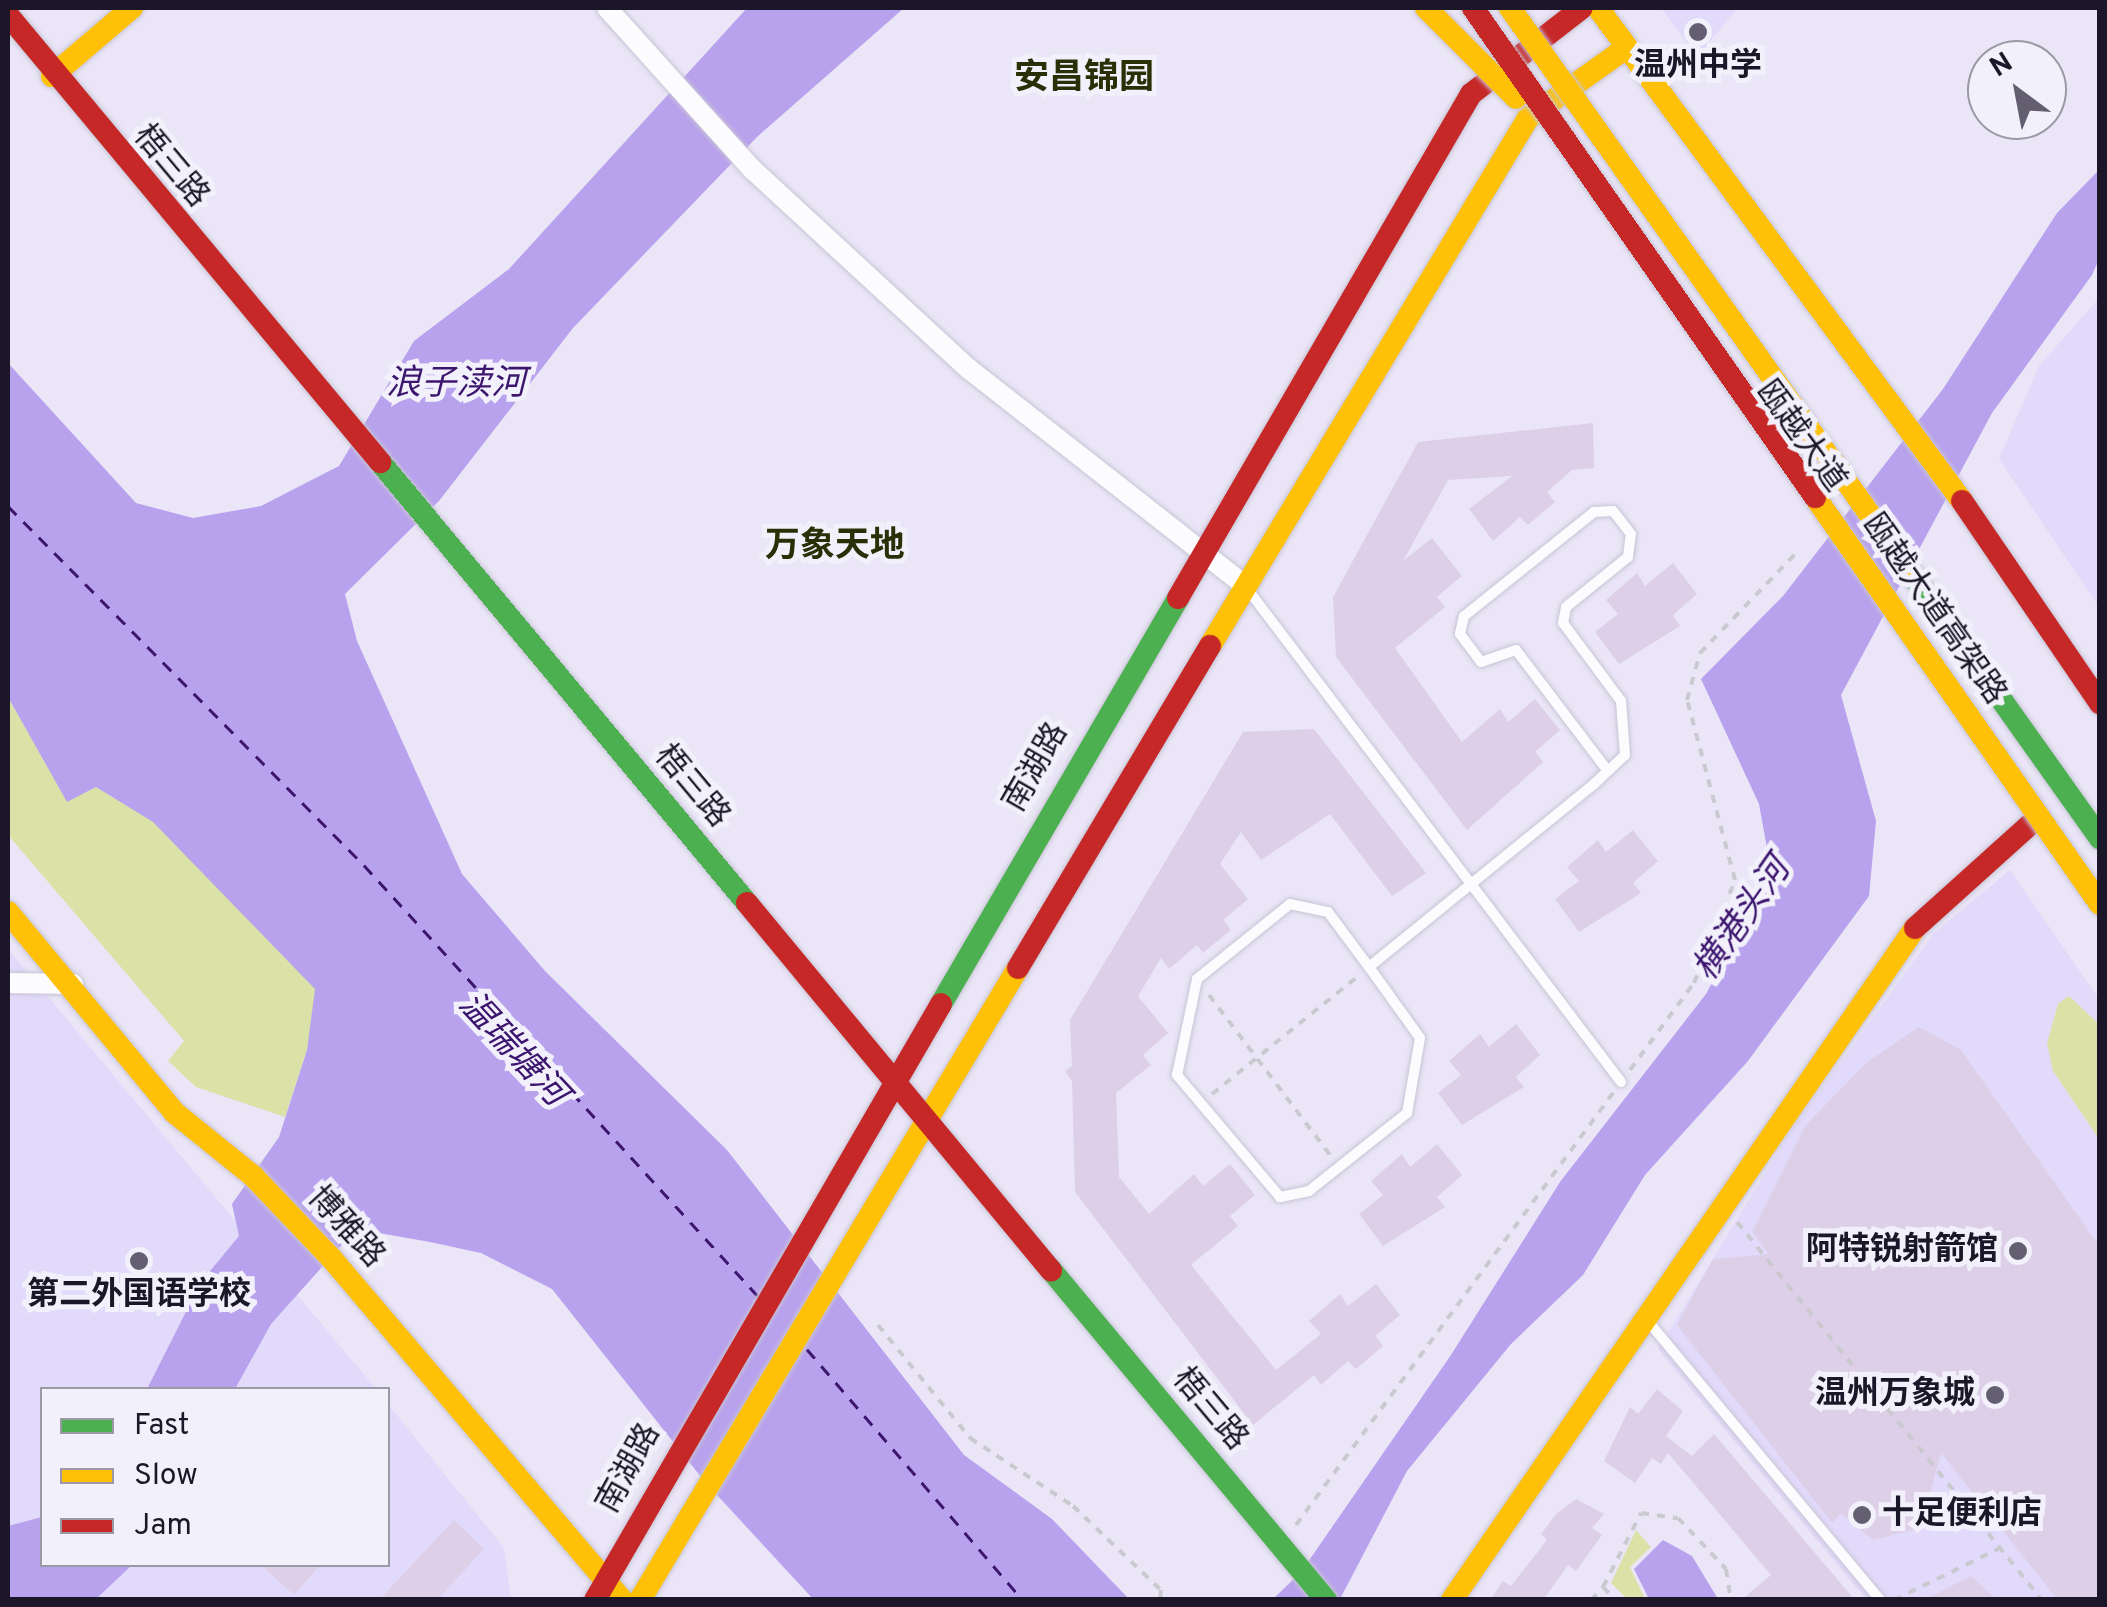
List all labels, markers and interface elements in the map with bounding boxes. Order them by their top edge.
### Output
marker: 温州中学 [1687,21,1709,43]
north arrow [1967,40,2067,140]
text: N [1984,46,2020,87]
place label: 温州中学 [1634,48,1762,86]
district label: 安昌锦园 [1014,58,1154,100]
street label: 梧三路 [124,118,216,216]
water label: 浪子渎河 [386,364,526,406]
street label: 瓯越大道 [1747,374,1853,500]
street label: 瓯越大道高架路 [1853,507,2013,713]
district label: 万象天地 [765,526,905,568]
street label: 南湖路 [996,717,1078,819]
street label: 梧三路 [645,738,737,836]
water label: 横港头河 [1686,851,1800,989]
water label: 温瑞塘河 [449,984,575,1116]
street label: 博雅路 [299,1179,391,1277]
place label: 阿特锐射箭馆 [1806,1232,1998,1270]
marker: 阿特锐射箭馆 [2007,1240,2029,1262]
marker: 第二外国语学校 [128,1250,150,1272]
place label: 第二外国语学校 [27,1277,251,1315]
street label: 梧三路 [1163,1361,1255,1459]
place label: 温州万象城 [1815,1376,1975,1414]
marker: 温州万象城 [1984,1384,2006,1406]
legend [40,1387,390,1567]
text: Fast [134,1408,189,1445]
street label: 南湖路 [590,1418,670,1520]
text: Slow [134,1458,198,1495]
place label: 十足便利店 [1882,1496,2042,1534]
marker: 十足便利店 [1851,1504,1873,1526]
text: Jam [134,1508,192,1545]

